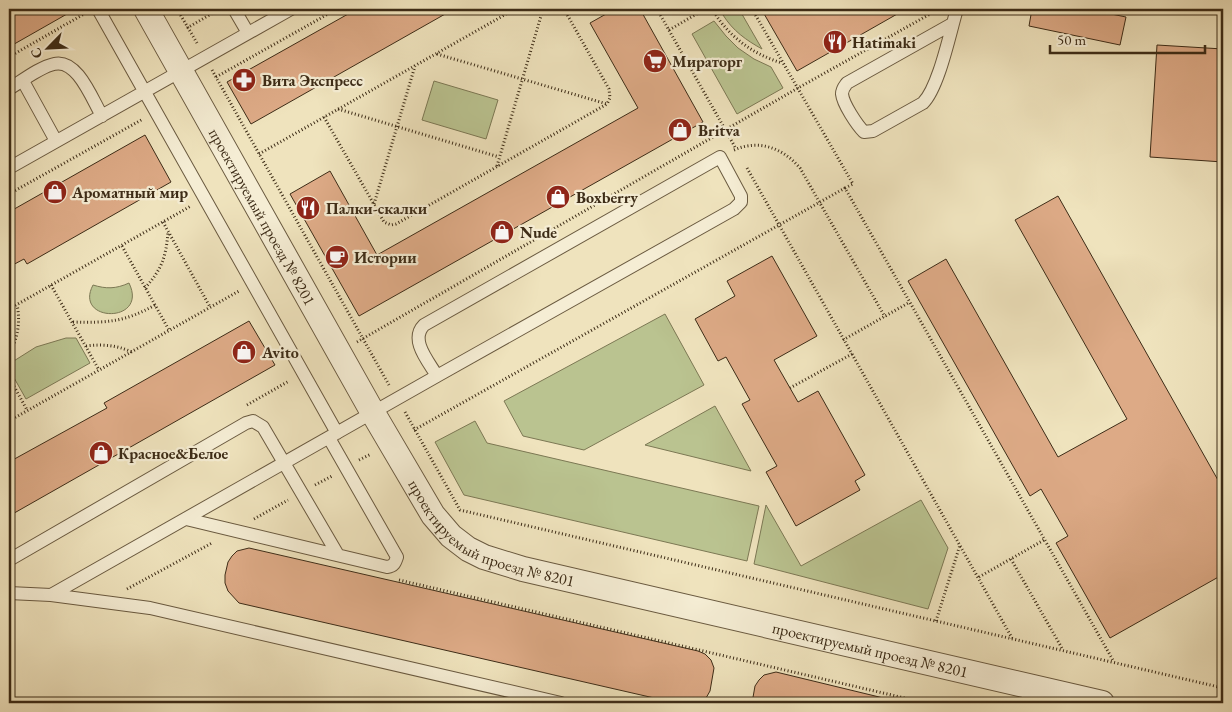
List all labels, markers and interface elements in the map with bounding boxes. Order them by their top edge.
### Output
north arrow [22,22,72,72]
scale bar [1050,22,1204,54]
restaurant icon: Hatimaki [822,29,848,55]
text: 50 m [1057,30,1086,49]
place label: Hatimaki [852,32,916,53]
text: С [26,45,46,61]
supermarket icon: Мираторг [642,48,668,74]
place label: Мираторг [672,51,743,72]
pharmacy icon: Вита Экспресс [231,67,257,93]
place label: Вита Экспресс [262,70,363,91]
shop icon: Britva [667,117,693,143]
place label: Britva [698,120,741,141]
street label: проектируемый проезд № 8201 [204,124,321,309]
shop icon: Ароматный мир [42,179,68,205]
place label: Ароматный мир [71,182,188,203]
shop icon: Boxberry [545,184,571,210]
place label: Boxberry [576,187,638,208]
restaurant icon: Палки-скалки [295,195,321,221]
place label: Палки-скалки [326,198,428,219]
shop icon: Nude [489,219,515,245]
place label: Nude [520,222,557,243]
cafe icon: Истории [324,244,350,270]
place label: Истории [354,247,417,268]
shop icon: Avito [231,339,257,365]
place label: Avito [261,342,299,363]
shop icon: Красное&Белое [88,440,114,466]
place label: Красное&Белое [118,443,229,464]
street label: проектируемый проезд № 8201 [404,475,577,591]
street label: проектируемый проезд № 8201 [770,617,970,682]

